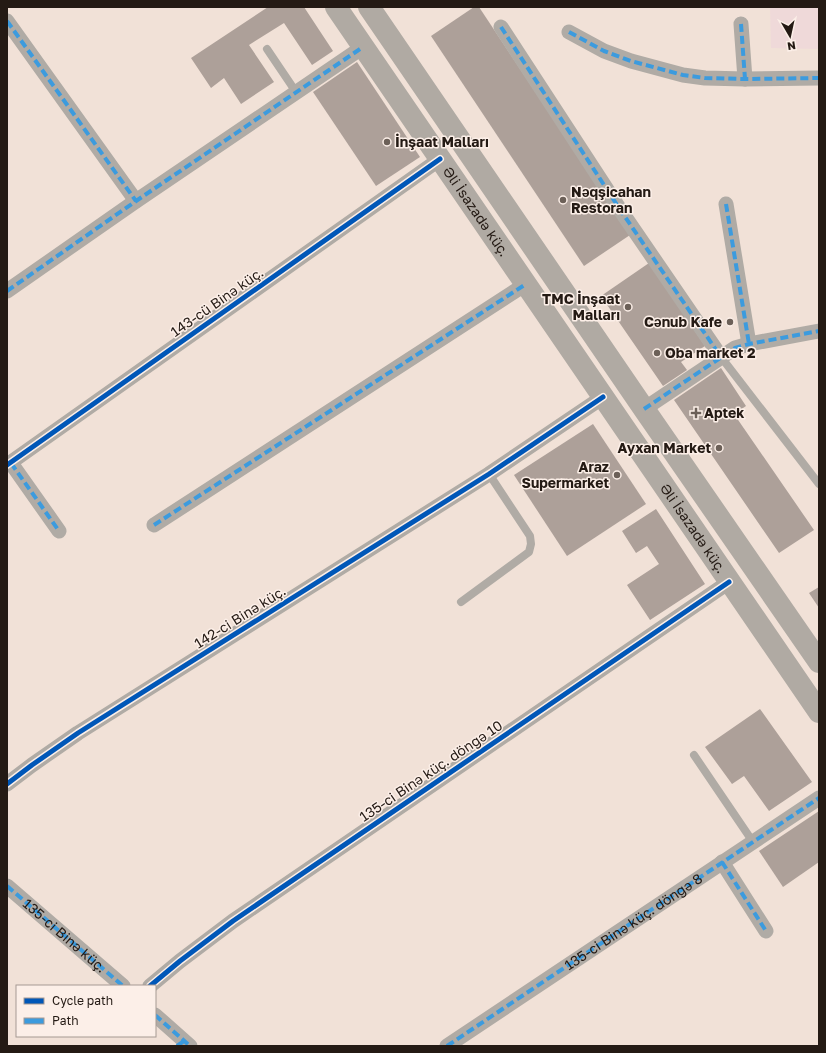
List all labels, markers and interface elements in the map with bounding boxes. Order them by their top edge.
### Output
north arrow [770,16,810,56]
text: N [786,39,797,53]
place label: İnşaat Malları [395,133,489,150]
marker: İnşaat Malları [382,137,392,147]
street label: Əli İsazadə küç. [440,163,513,259]
place label: Nəqşicahan Restoran [571,183,651,216]
marker: Nəqşicahan Restoran [558,195,568,205]
street label: 143-cü Binə küç. [167,263,266,340]
place label: TMC İnşaat Malları [542,290,620,323]
marker: TMC İnşaat Malları [623,302,633,312]
place label: Cənub Kafe [644,313,722,330]
marker: Cənub Kafe [725,317,735,327]
place label: Oba market 2 [665,344,756,361]
marker: Oba market 2 [652,348,662,358]
place label: Aptek [704,404,744,421]
marker: Aptek [691,408,701,418]
place label: Ayxan Market [618,439,711,456]
marker: Ayxan Market [714,443,724,453]
place label: Araz Supermarket [522,458,609,491]
marker: Araz Supermarket [612,470,622,480]
street label: Əli İsazadə küç. [657,480,730,576]
street label: 142-ci Binə küç. [191,582,289,652]
street label: 135-ci Binə küç. döngə 10 [356,716,505,825]
street label: 135-ci Binə küç. döngə 8 [561,869,705,973]
street label: 135-ci Binə küç. [20,895,110,976]
legend [16,985,156,1037]
text: Cycle path [52,993,113,1008]
text: Path [52,1013,79,1028]

